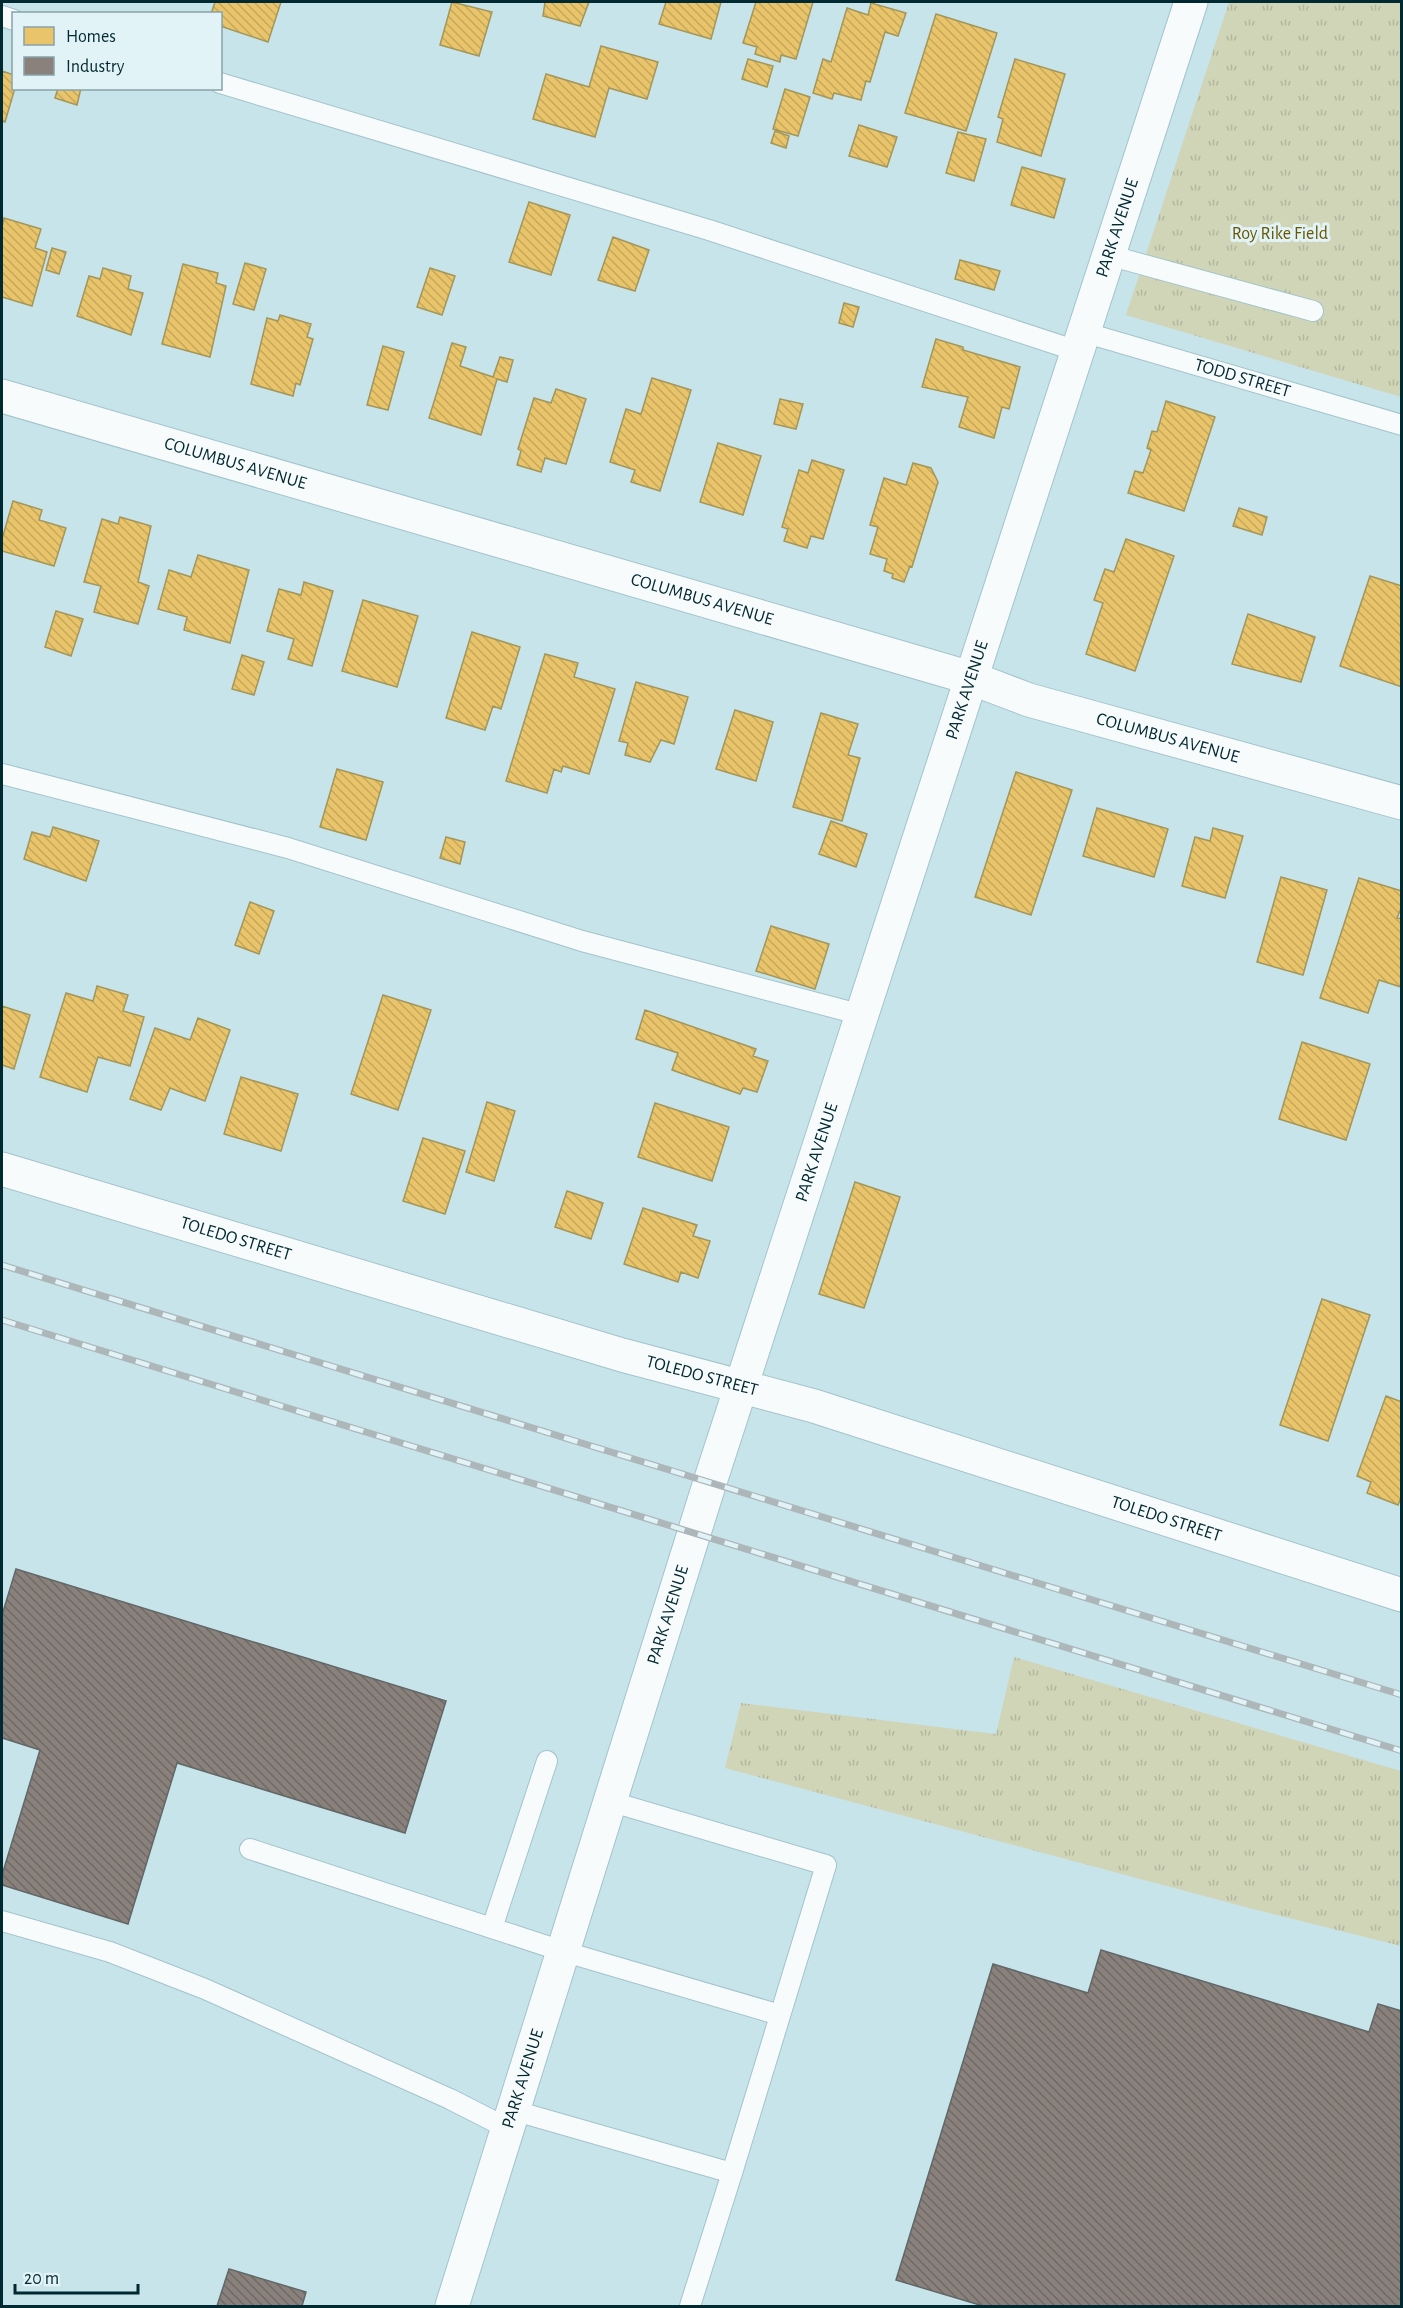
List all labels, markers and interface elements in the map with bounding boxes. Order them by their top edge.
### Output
legend [12,12,222,90]
text: Homes [66,28,116,46]
text: Industry [66,58,125,76]
street label: PARK AVENUE [1093,176,1142,280]
park label: Roy Rike Field [1232,225,1328,243]
street label: TODD STREET [1192,356,1293,401]
street label: COLUMBUS AVENUE [162,435,309,493]
street label: COLUMBUS AVENUE [629,570,776,629]
street label: PARK AVENUE [943,638,992,742]
street label: COLUMBUS AVENUE [1094,710,1241,767]
street label: PARK AVENUE [793,1100,842,1204]
street label: TOLEDO STREET [178,1214,294,1264]
street label: TOLEDO STREET [644,1353,760,1400]
street label: TOLEDO STREET [1109,1493,1224,1545]
street label: PARK AVENUE [644,1563,692,1667]
street label: PARK AVENUE [499,2027,547,2131]
scale bar [15,2257,138,2295]
text: 20 m [24,2270,59,2288]

